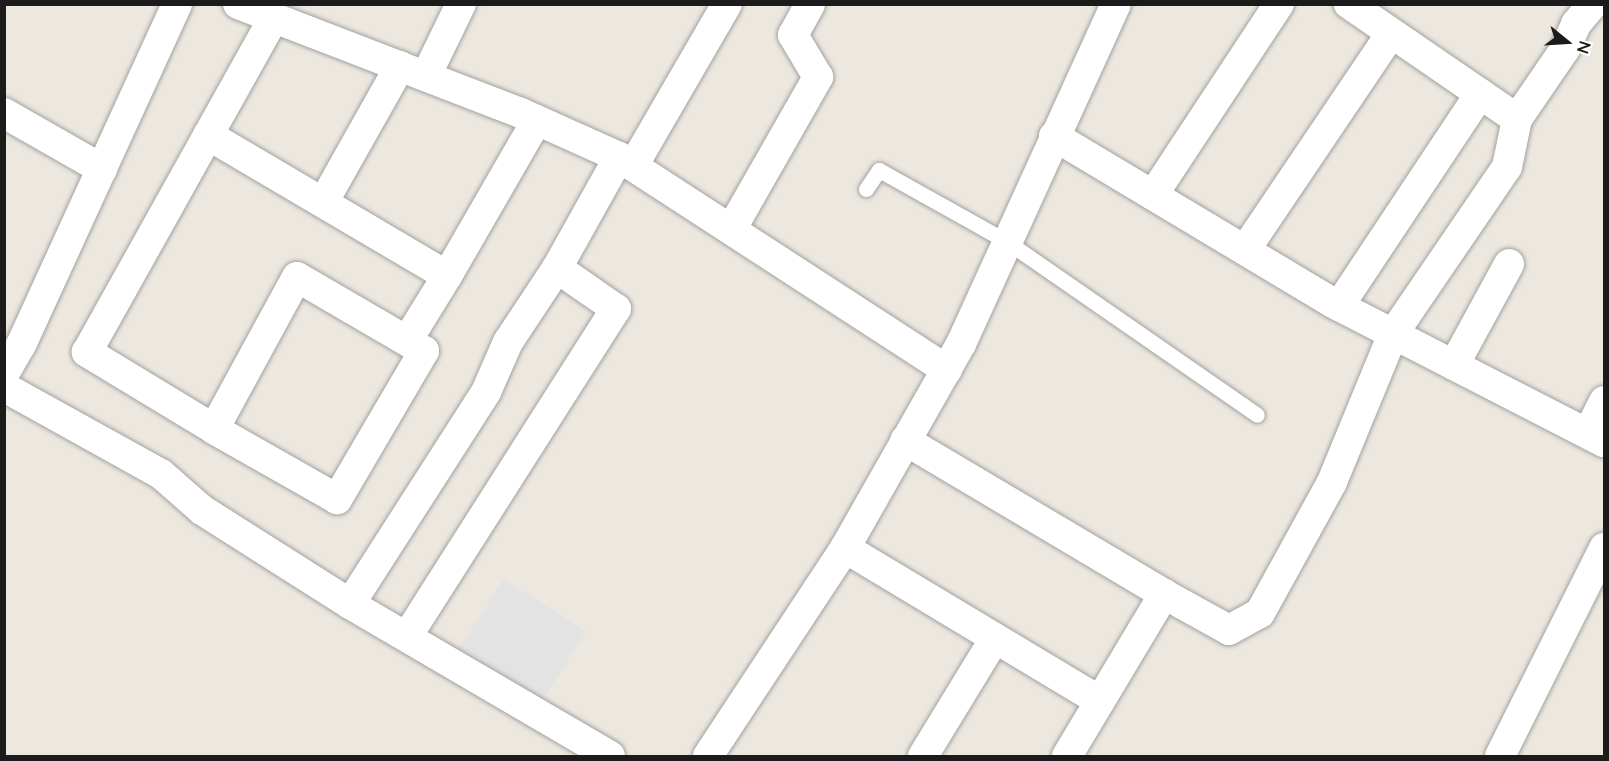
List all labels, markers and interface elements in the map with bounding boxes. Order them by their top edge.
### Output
north arrow [1537,12,1597,72]
text: N [1574,39,1596,57]

